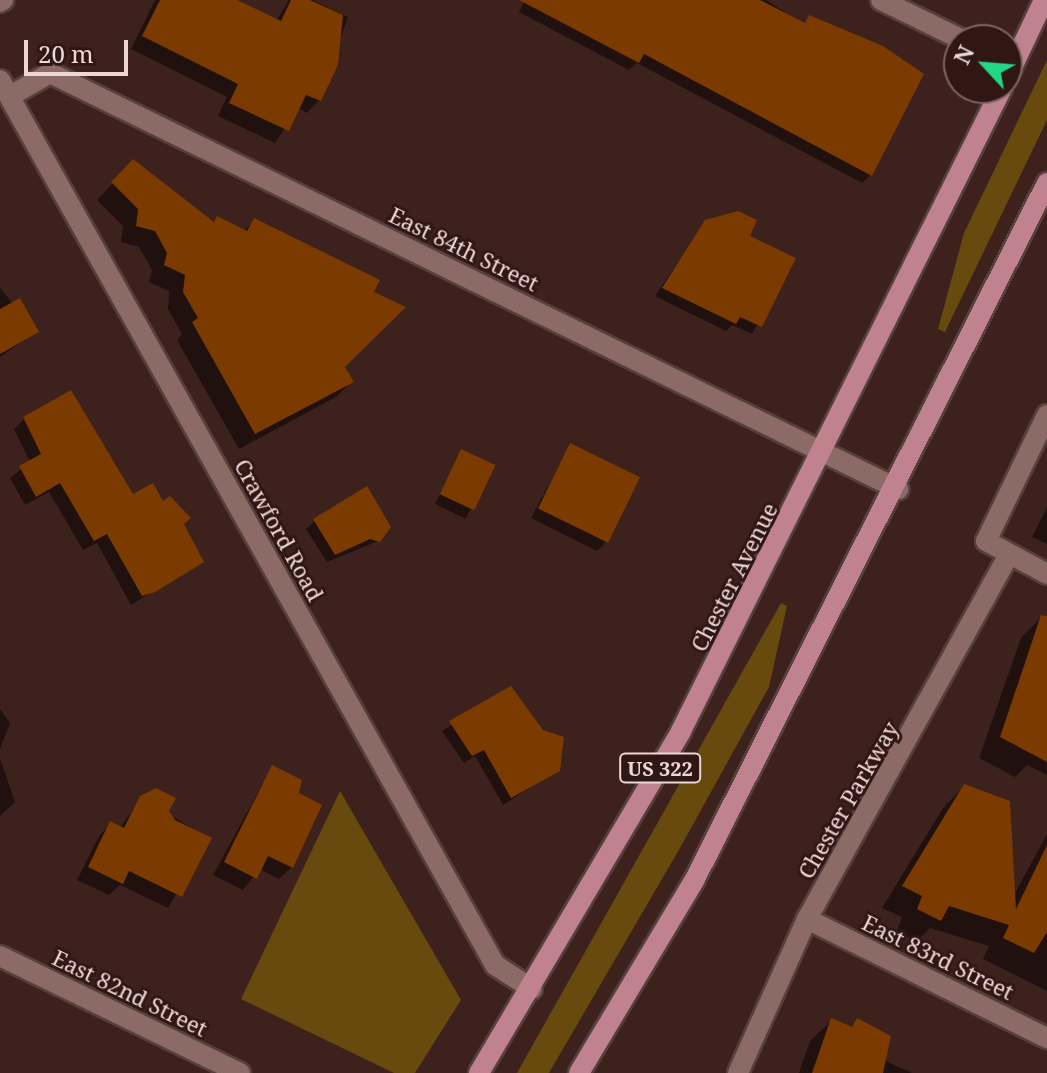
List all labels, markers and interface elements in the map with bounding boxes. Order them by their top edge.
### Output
scale bar [28,24,132,74]
north arrow [943,24,1023,104]
text: 20 m [38,37,94,70]
text: N [946,40,981,69]
street label: East 84th Street [385,201,543,297]
street label: Crawford Road [229,454,329,606]
street label: Chester Avenue [685,498,783,656]
street label: Chester Parkway [792,717,904,883]
road number: US 322 [618,752,702,784]
street label: East 83rd Street [858,909,1018,1005]
street label: East 82nd Street [48,944,212,1042]

